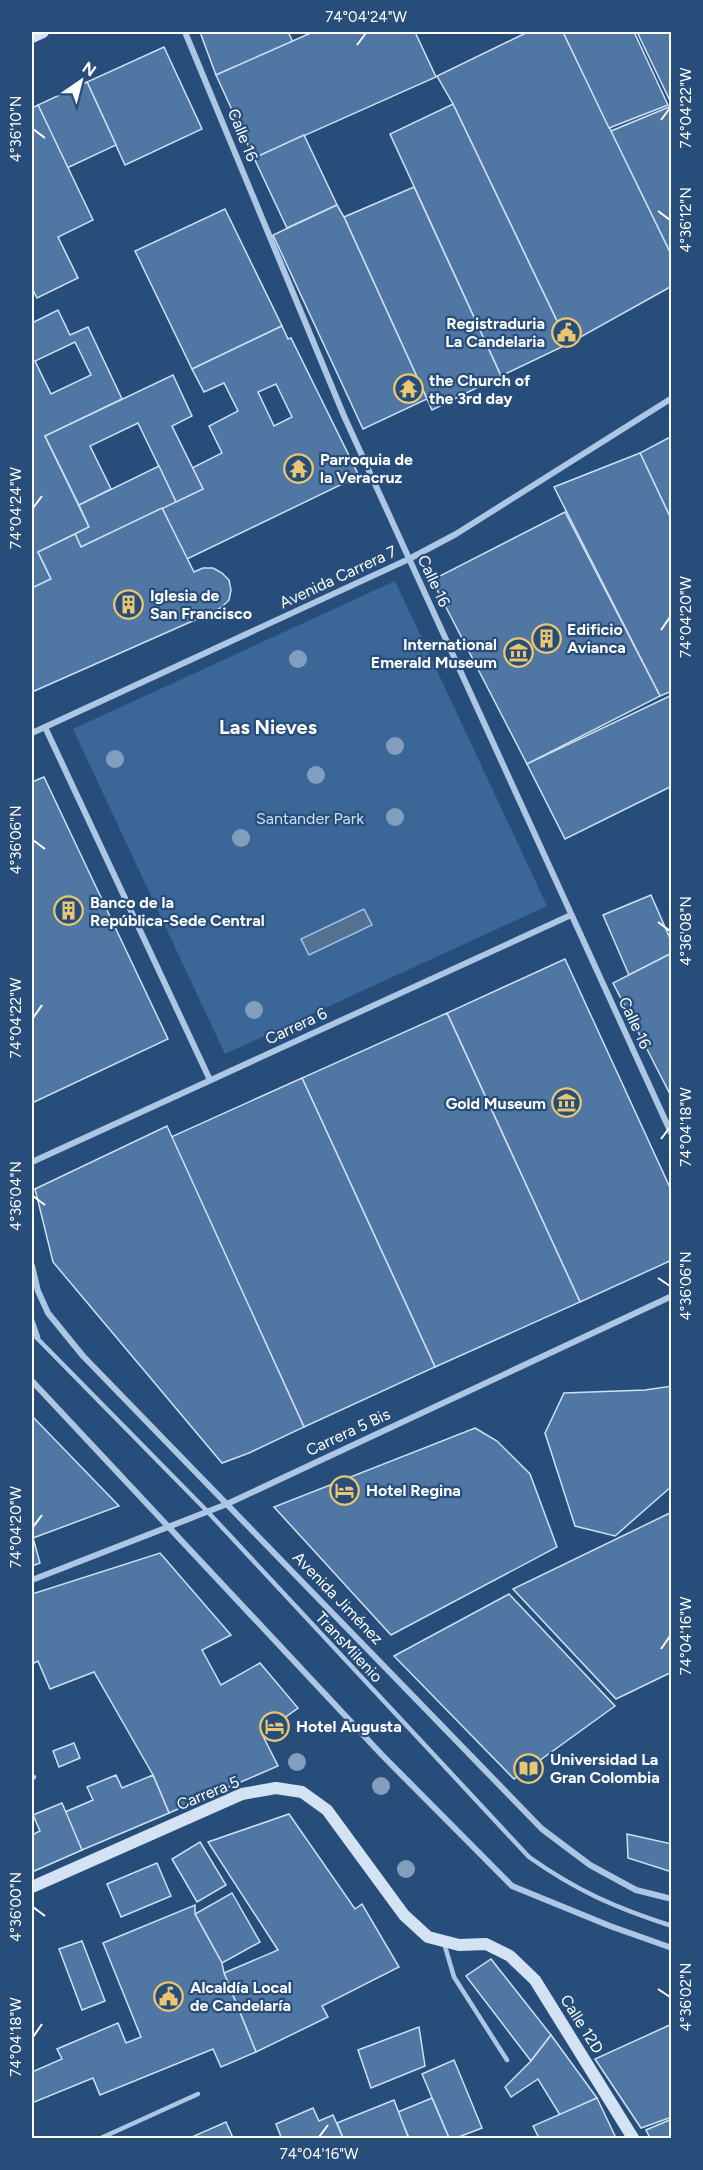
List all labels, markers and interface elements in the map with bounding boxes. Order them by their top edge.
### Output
text: 74°04'24"W [325,8,407,26]
north arrow [51,51,111,111]
text: N [79,58,100,80]
text: 74°04'22"W [677,67,695,148]
text: 4°36'10"N [7,96,25,162]
street label: Calle 16 [224,106,262,164]
text: 4°36'12"N [677,187,695,253]
place label: Registraduria La Candelaria [445,314,545,351]
public building icon: Registraduria La Candelaria [550,316,582,348]
place label: the Church of the 3rd day [429,371,531,408]
temple icon: the Church of the 3rd day [392,373,424,405]
place label: Parroquia de la Veracruz [320,450,413,487]
temple icon: Parroquia de la Veracruz [283,452,315,484]
text: 74°04'24"W [7,467,25,549]
street label: Avenida Carrera 7 [276,541,400,612]
street label: Calle 16 [414,552,454,610]
text: 74°04'20"W [677,575,695,658]
place label: Iglesia de San Francisco [150,586,252,623]
building icon: Iglesia de San Francisco [113,588,145,620]
place label: Edificio Avianca [567,620,626,657]
building icon: Edificio Avianca [530,622,562,654]
place label: International Emerald Museum [371,635,497,672]
museum icon: International Emerald Museum [502,637,534,669]
district label: Las Nieves [219,715,317,739]
text: 4°36'06"N [7,805,25,875]
park label: Santander Park [256,809,364,828]
place label: Banco de la República-Sede Central [90,893,265,930]
building icon: Banco de la República-Sede Central [53,895,85,927]
text: 4°36'08"N [677,896,695,966]
text: 74°04'22"W [7,977,25,1058]
street label: Calle 16 [615,994,655,1052]
street label: Carrera 6 [262,1003,330,1049]
museum icon: Gold Museum [551,1087,583,1119]
text: 74°04'18"W [677,1087,695,1167]
place label: Gold Museum [445,1094,546,1113]
text: 4°36'04"N [7,1161,25,1231]
text: 4°36'06"N [677,1251,695,1321]
street label: Carrera 5 Bis [303,1404,393,1460]
hotel icon: Hotel Regina [329,1474,361,1506]
place label: Hotel Regina [366,1481,461,1500]
text: 74°04'20"W [7,1485,25,1568]
street label: Avenida Jiménez [289,1548,387,1648]
text: 74°04'16"W [677,1596,695,1675]
street label: TransMilenio [312,1608,386,1686]
hotel icon: Hotel Augusta [259,1710,291,1742]
place label: Hotel Augusta [296,1717,402,1736]
place label: Universidad La Gran Colombia [550,1750,660,1787]
library icon: Universidad La Gran Colombia [513,1752,545,1784]
street label: Carrera 5 [174,1772,242,1814]
text: 4°36'00"N [7,1872,25,1942]
text: 4°36'02"N [677,1963,695,2031]
place label: Alcaldía Local de Candelaría [190,1978,292,2015]
public building icon: Alcaldía Local de Candelaría [153,1980,185,2012]
street label: Calle 12D [556,1991,608,2057]
text: 74°04'18"W [7,1997,25,2077]
text: 74°04'16"W [280,2145,359,2163]

